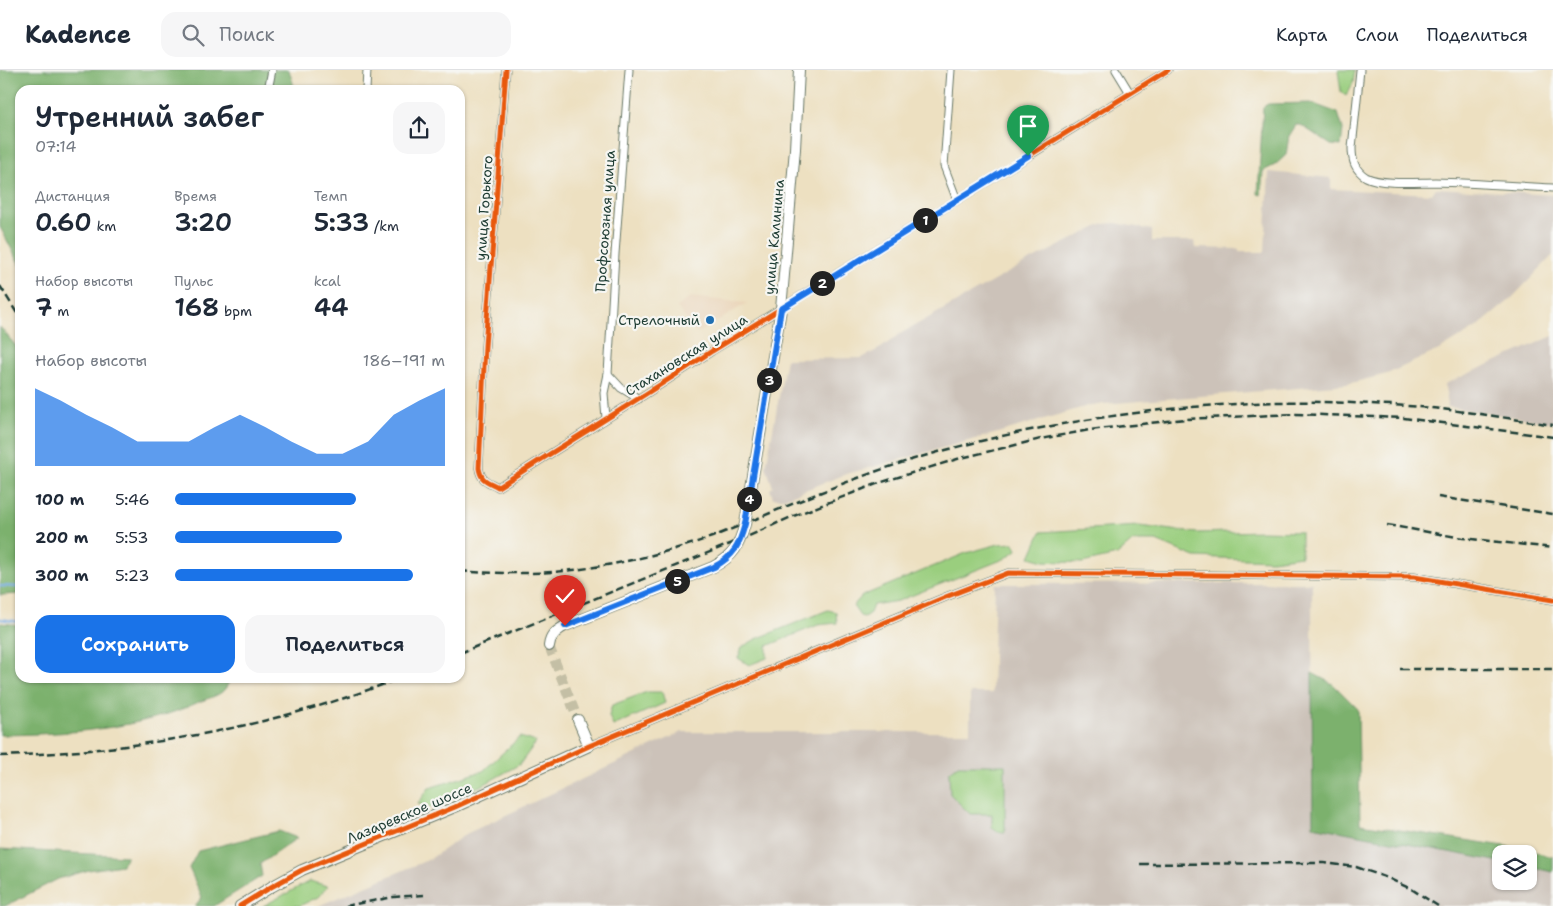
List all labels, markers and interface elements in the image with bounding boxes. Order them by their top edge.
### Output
search box [161,12,511,57]
text: Kadence [25,19,131,51]
icon: search [179,21,207,49]
text: Поиск [219,22,275,47]
text: Карта [1276,23,1327,47]
text: Слои [1355,23,1399,47]
text: Поделиться [1427,23,1528,47]
text: Утренний забег [35,98,264,136]
button: share [393,102,445,154]
pin [1007,105,1049,156]
icon: arrive [1014,112,1042,140]
text: 07:14 [35,136,76,157]
street label: Профсоюзная улица [591,149,619,292]
street label: улица Горького [471,155,497,261]
street label: улица Калинина [760,178,788,295]
text: Дистанция [35,187,110,205]
text: Время [174,187,217,205]
text: Темп [314,187,348,205]
text: 0.60 [35,205,92,239]
text: 3:20 [174,205,232,239]
text: 5:33 [314,205,369,239]
pin: 1 [912,208,938,232]
text: 1 [922,211,929,229]
text: km [92,217,116,235]
text: /km [369,217,399,235]
pin: 2 [810,270,834,296]
text: Набор высоты [35,272,133,290]
text: Пульс [174,272,214,290]
text: kcal [314,272,341,290]
text: 2 [818,274,827,292]
text: 7 [35,290,53,324]
text: 168 [174,290,219,324]
text: 44 [314,290,348,324]
text: m [53,302,69,320]
text: bpm [219,302,252,320]
street label: Стахановская улица [622,310,751,400]
place label: Стрелочный [618,311,700,329]
marker: Стрелочный [704,314,716,326]
text: Набор высоты [35,350,147,371]
text: 186–191 m [363,350,445,371]
pin: 3 [756,368,782,392]
text: 3 [765,371,774,389]
pin: 4 [736,486,762,512]
text: 100 m [35,489,84,510]
text: 5:46 [115,489,150,510]
text: 4 [745,490,754,508]
text: 200 m [35,527,88,548]
text: 5:53 [115,527,149,548]
text: 300 m [35,565,89,586]
text: 5:23 [115,565,149,586]
pin: 5 [664,568,690,594]
text: 5 [673,572,682,590]
pin [544,575,586,626]
icon: check [551,582,579,610]
button: Сохранить [35,615,235,673]
button: Поделиться [245,615,445,673]
street label: Лазаревское шоссе [344,778,474,847]
map controls [1492,845,1537,890]
button: layers [1492,845,1537,890]

